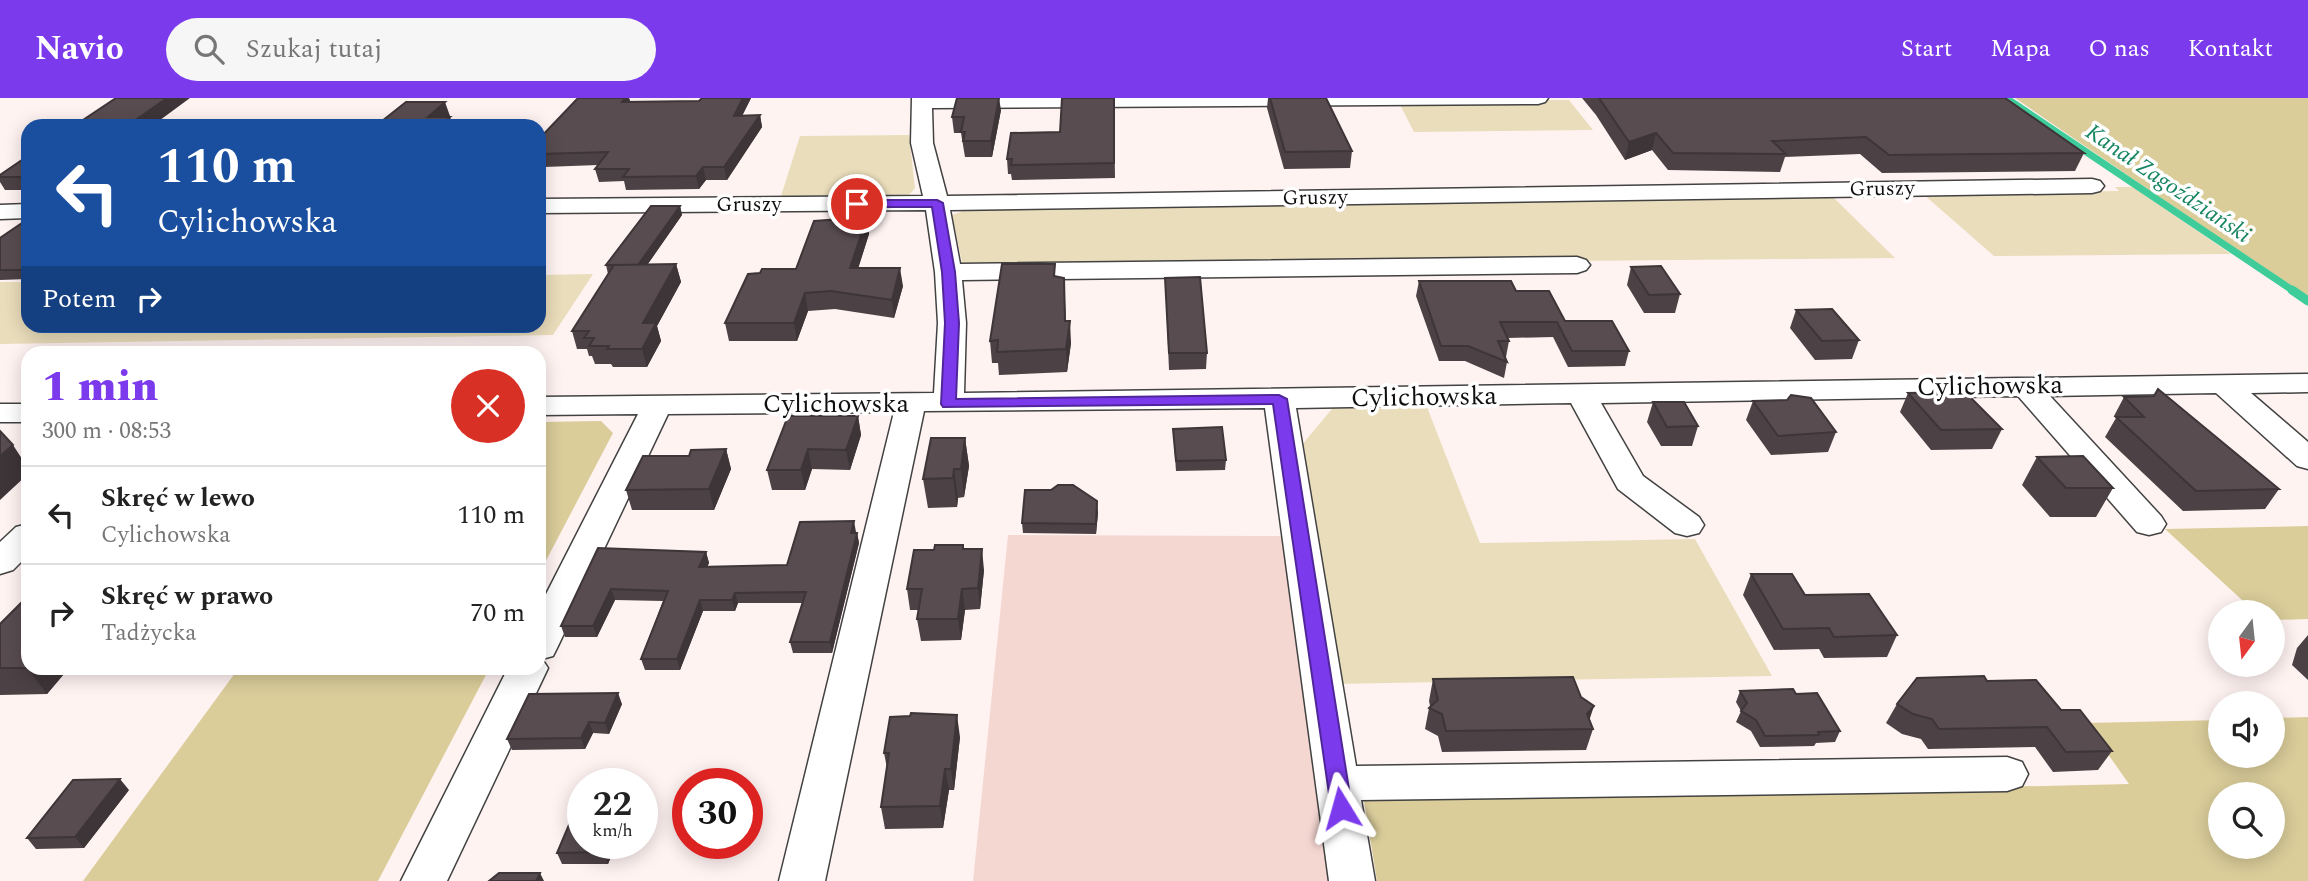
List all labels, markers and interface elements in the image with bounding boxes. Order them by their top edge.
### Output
search box [166,18,656,81]
text: Navio [35,24,124,74]
text: Szukaj tutaj [246,29,382,69]
icon: search [190,30,228,68]
text: Start [1901,31,1952,67]
text: Mapa [1990,31,2050,67]
text: O nas [2088,31,2150,67]
text: Kontakt [2188,31,2273,67]
water label: Kanał Zagoździański [2078,115,2258,253]
text: 110 m [157,130,296,205]
icon: left [42,147,133,238]
street label: Gruszy [1849,172,1916,206]
pin [827,174,887,234]
street label: Gruszy [1282,181,1349,215]
icon: arrive [838,185,876,223]
street label: Gruszy [716,189,783,221]
text: Cylichowska [157,198,337,247]
text: Potem [42,279,116,319]
icon: right [130,280,168,318]
text: 1 min [42,356,158,419]
street label: Cylichowska [1916,365,2064,407]
button: close [451,369,525,443]
street label: Cylichowska [1350,376,1498,418]
street label: Cylichowska [763,384,909,424]
text: 300 m · 08:53 [42,414,171,449]
text: Skręć w lewo [101,478,255,518]
text: 110 m [457,495,525,535]
icon: left [42,496,80,534]
text: Cylichowska [101,518,231,553]
text: Skręć w prawo [101,576,273,616]
text: 70 m [470,593,525,633]
icon: right [42,594,80,632]
north arrow [2208,600,2286,677]
map controls [2208,600,2285,859]
text: Tadżycka [101,616,197,651]
button: sound [2208,691,2285,768]
speed limit sign: 30 [672,768,763,859]
position arrow [1304,771,1378,845]
text: 22 [593,778,632,831]
button: search [2208,782,2285,859]
text: km/h [592,817,633,844]

